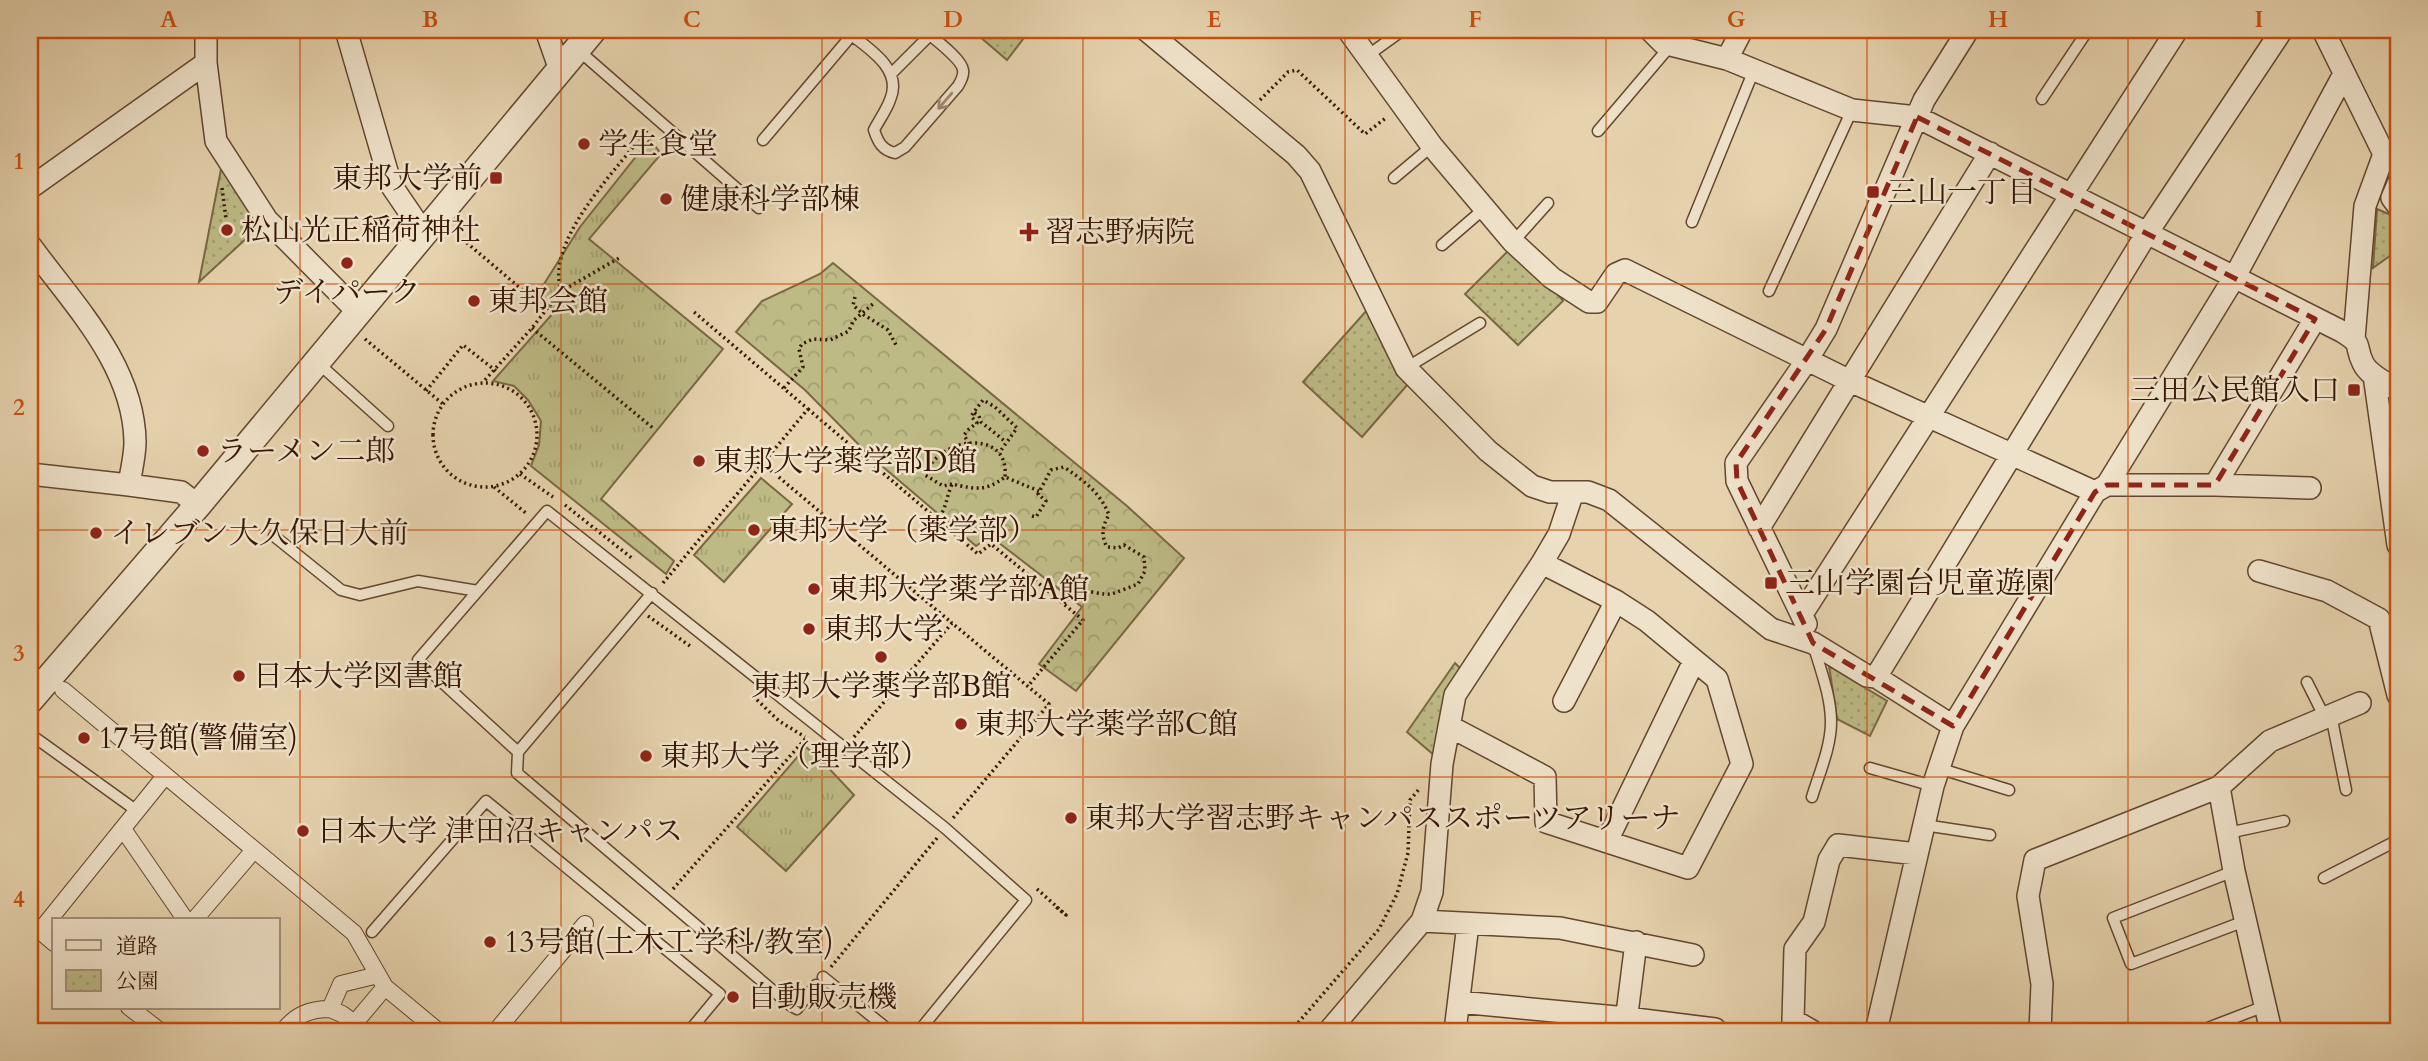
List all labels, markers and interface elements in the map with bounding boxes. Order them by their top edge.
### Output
text: A [160,4,178,35]
text: B [422,4,438,35]
text: C [683,4,701,35]
text: D [943,4,963,35]
text: E [1207,4,1221,35]
text: F [1468,4,1482,35]
text: G [1727,4,1746,35]
text: H [1988,4,2008,35]
text: I [2255,4,2263,35]
one-way arrow [937,92,953,110]
place label: 学生食堂 [598,124,718,165]
marker: 学生食堂 [576,136,592,152]
text: 1 [13,146,25,177]
place label: 東邦大学前 [332,158,482,199]
marker: 東邦大学前 [488,170,504,186]
place label: 三山一丁目 [1887,172,2037,213]
place label: 健康科学部棟 [680,179,860,220]
marker: 三山一丁目 [1865,184,1881,200]
marker: 健康科学部棟 [658,191,674,207]
place label: 松山光正稲荷神社 [241,210,481,251]
place label: 習志野病院 [1045,212,1195,253]
marker: 松山光正稲荷神社 [219,222,235,238]
marker: 習志野病院 [1019,222,1039,242]
marker: デイパーク [339,255,355,271]
place label: デイパーク [273,272,421,313]
place label: 東邦会館 [488,281,608,322]
marker: 東邦会館 [466,293,482,309]
place label: 三田公民館入口 [2130,370,2340,411]
marker: 三田公民館入口 [2346,382,2362,398]
text: 2 [13,392,25,423]
place label: ラーメン二郎 [217,431,396,472]
place label: 東邦大学薬学部D館 [713,441,977,482]
marker: ラーメン二郎 [195,443,211,459]
marker: 東邦大学薬学部D館 [691,453,707,469]
place label: 東邦大学（薬学部） [768,510,1038,551]
place label: イレブン大久保日大前 [110,513,409,554]
marker: 東邦大学（薬学部） [746,522,762,538]
marker: イレブン大久保日大前 [88,525,104,541]
place label: 三山学園台児童遊園 [1785,563,2055,604]
place label: 東邦大学薬学部A館 [828,569,1089,610]
marker: 三山学園台児童遊園 [1763,575,1779,591]
marker: 東邦大学薬学部A館 [806,581,822,597]
place label: 東邦大学 [823,609,943,650]
marker: 東邦大学 [801,621,817,637]
text: 3 [13,638,25,669]
marker: 東邦大学薬学部B館 [873,649,889,665]
place label: 日本大学図書館 [253,656,463,697]
place label: 東邦大学薬学部B館 [751,666,1011,707]
marker: 日本大学図書館 [231,668,247,684]
place label: 東邦大学薬学部C館 [975,704,1238,745]
marker: 東邦大学薬学部C館 [953,716,969,732]
place label: 17号館(警備室) [98,718,298,759]
marker: 17号館(警備室) [76,730,92,746]
place label: 東邦大学（理学部） [660,736,930,777]
marker: 東邦大学（理学部） [638,748,654,764]
place label: 東邦大学習志野キャンパススポーツアリーナ [1085,798,1681,839]
marker: 東邦大学習志野キャンパススポーツアリーナ [1063,810,1079,826]
place label: 日本大学 津田沼キャンパス [317,811,683,852]
marker: 日本大学 津田沼キャンパス [295,823,311,839]
text: 4 [13,884,25,915]
legend [52,918,280,1009]
place label: 13号館(土木工学科/教室) [504,922,834,963]
text: 道路 [116,932,158,961]
marker: 13号館(土木工学科/教室) [482,934,498,950]
text: 公園 [116,967,158,996]
place label: 自動販売機 [747,977,897,1018]
marker: 自動販売機 [725,989,741,1005]

